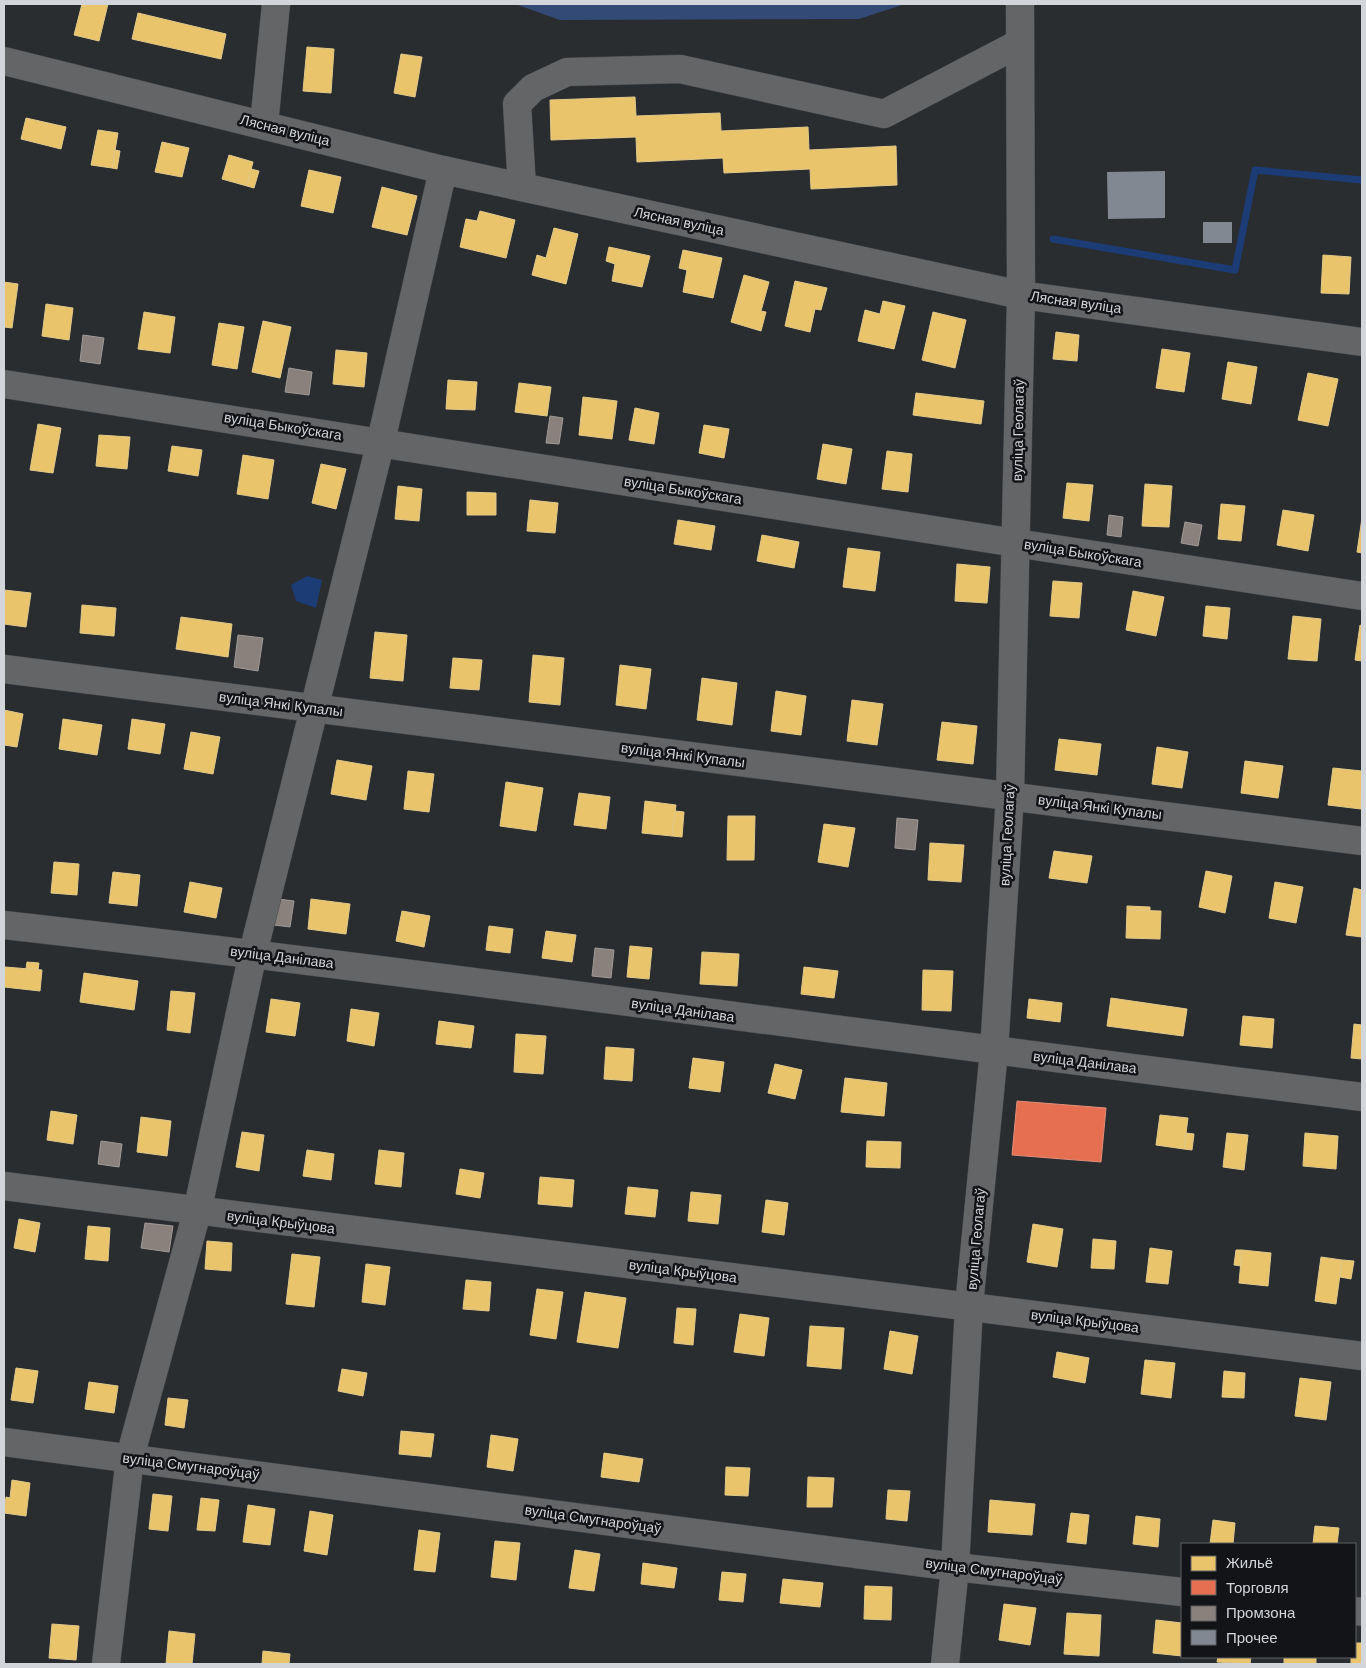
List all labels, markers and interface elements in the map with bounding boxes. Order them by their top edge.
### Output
street label: Лясная вуліца [239,111,332,149]
street label: Лясная вуліца [633,204,726,238]
street label: Лясная вуліца [1029,288,1123,316]
street label: вуліца Геолагаў [1009,379,1027,481]
street label: вуліца Быкоўскага [223,409,343,443]
street label: вуліца Быкоўскага [623,473,743,507]
street label: вуліца Быкоўскага [1023,536,1143,570]
street label: вуліца Янкі Купалы [218,688,344,720]
street label: вуліца Янкі Купалы [620,739,746,771]
street label: вуліца Геолагаў [996,784,1018,886]
street label: вуліца Янкі Купалы [1037,791,1163,823]
street label: вуліца Данілава [229,943,335,971]
street label: вуліца Данілава [630,995,736,1025]
street label: вуліца Данілава [1032,1048,1138,1076]
street label: вуліца Геолагаў [964,1187,988,1291]
street label: вуліца Крыўцова [226,1207,336,1237]
street label: вуліца Крыўцова [628,1256,738,1286]
street label: вуліца Крыўцова [1030,1306,1140,1336]
street label: вуліца Смугнароўцаў [122,1450,260,1482]
street label: вуліца Смугнароўцаў [524,1501,662,1537]
legend [1181,1543,1356,1658]
text: Жильё [1226,1554,1273,1571]
street label: вуліца Смугнароўцаў [925,1555,1063,1587]
text: Торговля [1226,1579,1289,1596]
text: Промзона [1226,1604,1296,1621]
text: Прочее [1226,1629,1278,1646]

